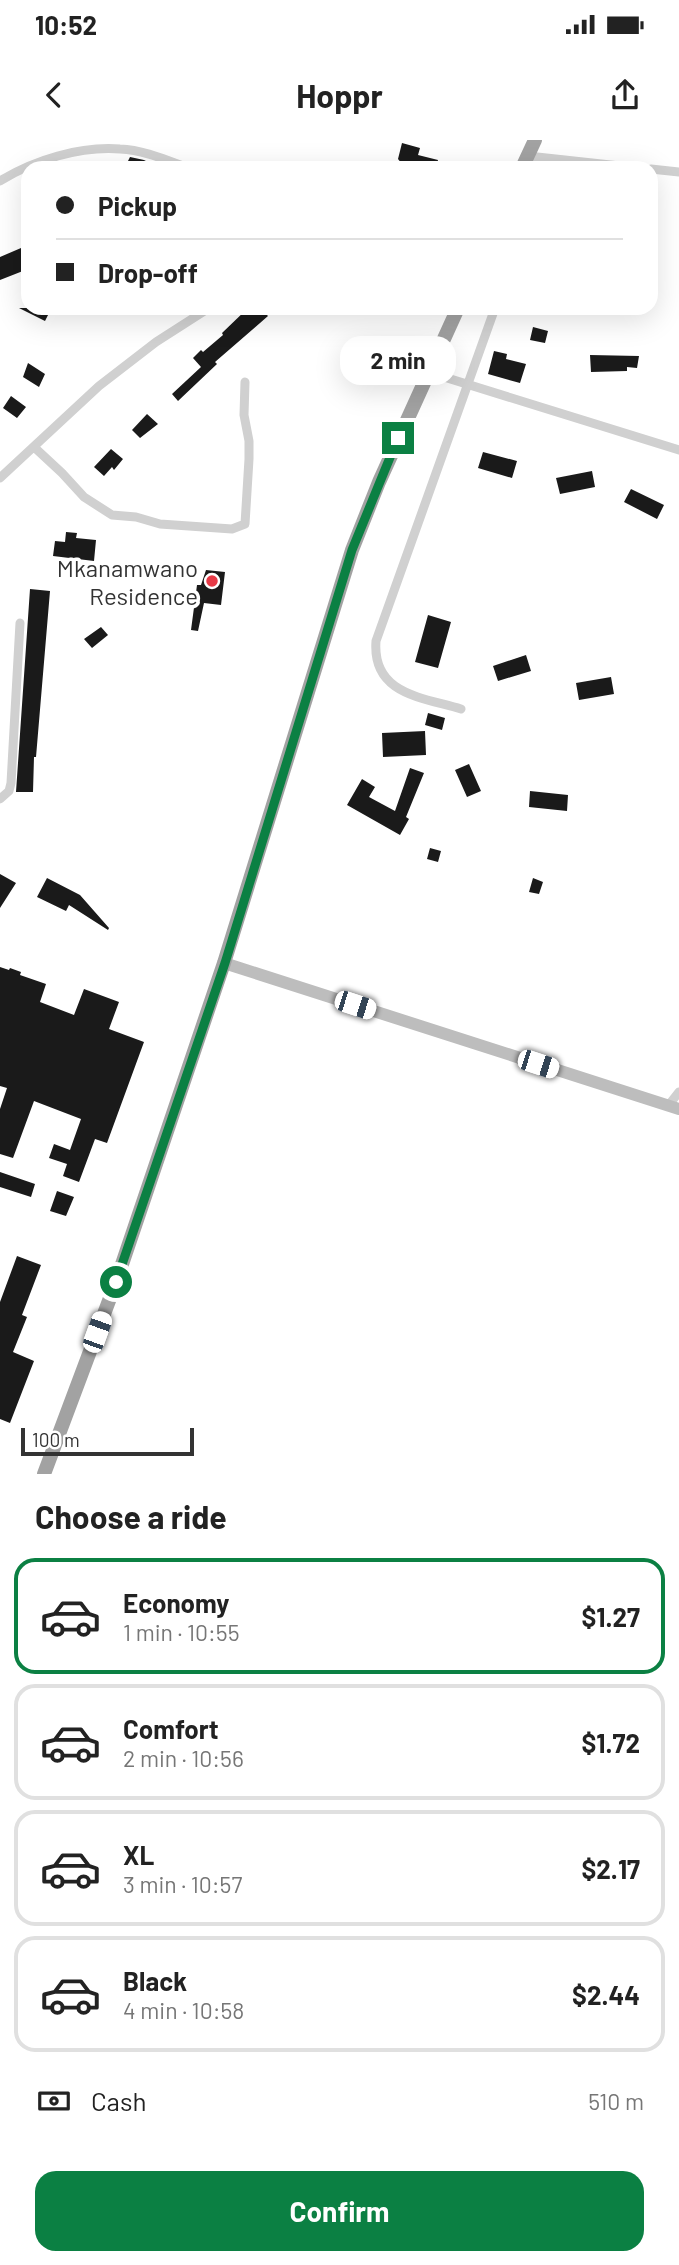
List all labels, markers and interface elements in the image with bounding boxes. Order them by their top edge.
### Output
text: 10:52 [35,9,97,40]
icon: back [35,76,73,114]
text: Hoppr [296,76,383,114]
icon: share [606,76,644,114]
text: Pickup [98,190,177,221]
text: Drop-off [98,257,198,288]
callout: 2 min [340,336,456,386]
text: 2 min [370,346,426,374]
route end [382,422,414,454]
place label: Mkanamwano Residence [57,553,198,610]
marker: Mkanamwano Residence [204,573,220,589]
car [332,989,379,1021]
car [515,1048,562,1080]
route start [100,1266,132,1298]
car [80,1309,115,1355]
scale bar [21,1425,194,1457]
text: 100 m [32,1428,80,1451]
text: Choose a ride [35,1497,227,1535]
icon: car [39,1585,102,1648]
text: Economy [123,1587,229,1618]
text: $1.27 [581,1601,640,1632]
text: 1 min · 10:55 [123,1618,239,1646]
icon: car [39,1711,102,1774]
text: Comfort [123,1713,219,1744]
text: $1.72 [581,1727,640,1758]
text: 2 min · 10:56 [123,1744,244,1772]
icon: car [39,1837,102,1900]
text: XL [123,1839,154,1870]
text: $2.17 [581,1853,640,1884]
text: 3 min · 10:57 [123,1870,242,1898]
icon: car [39,1963,102,2026]
text: Black [123,1965,187,1996]
text: $2.44 [572,1979,640,2010]
text: 4 min · 10:58 [123,1996,244,2024]
icon: cash [35,2082,73,2120]
text: Cash [91,2085,146,2116]
text: 510 m [588,2087,644,2115]
button: Confirm [35,2171,644,2251]

